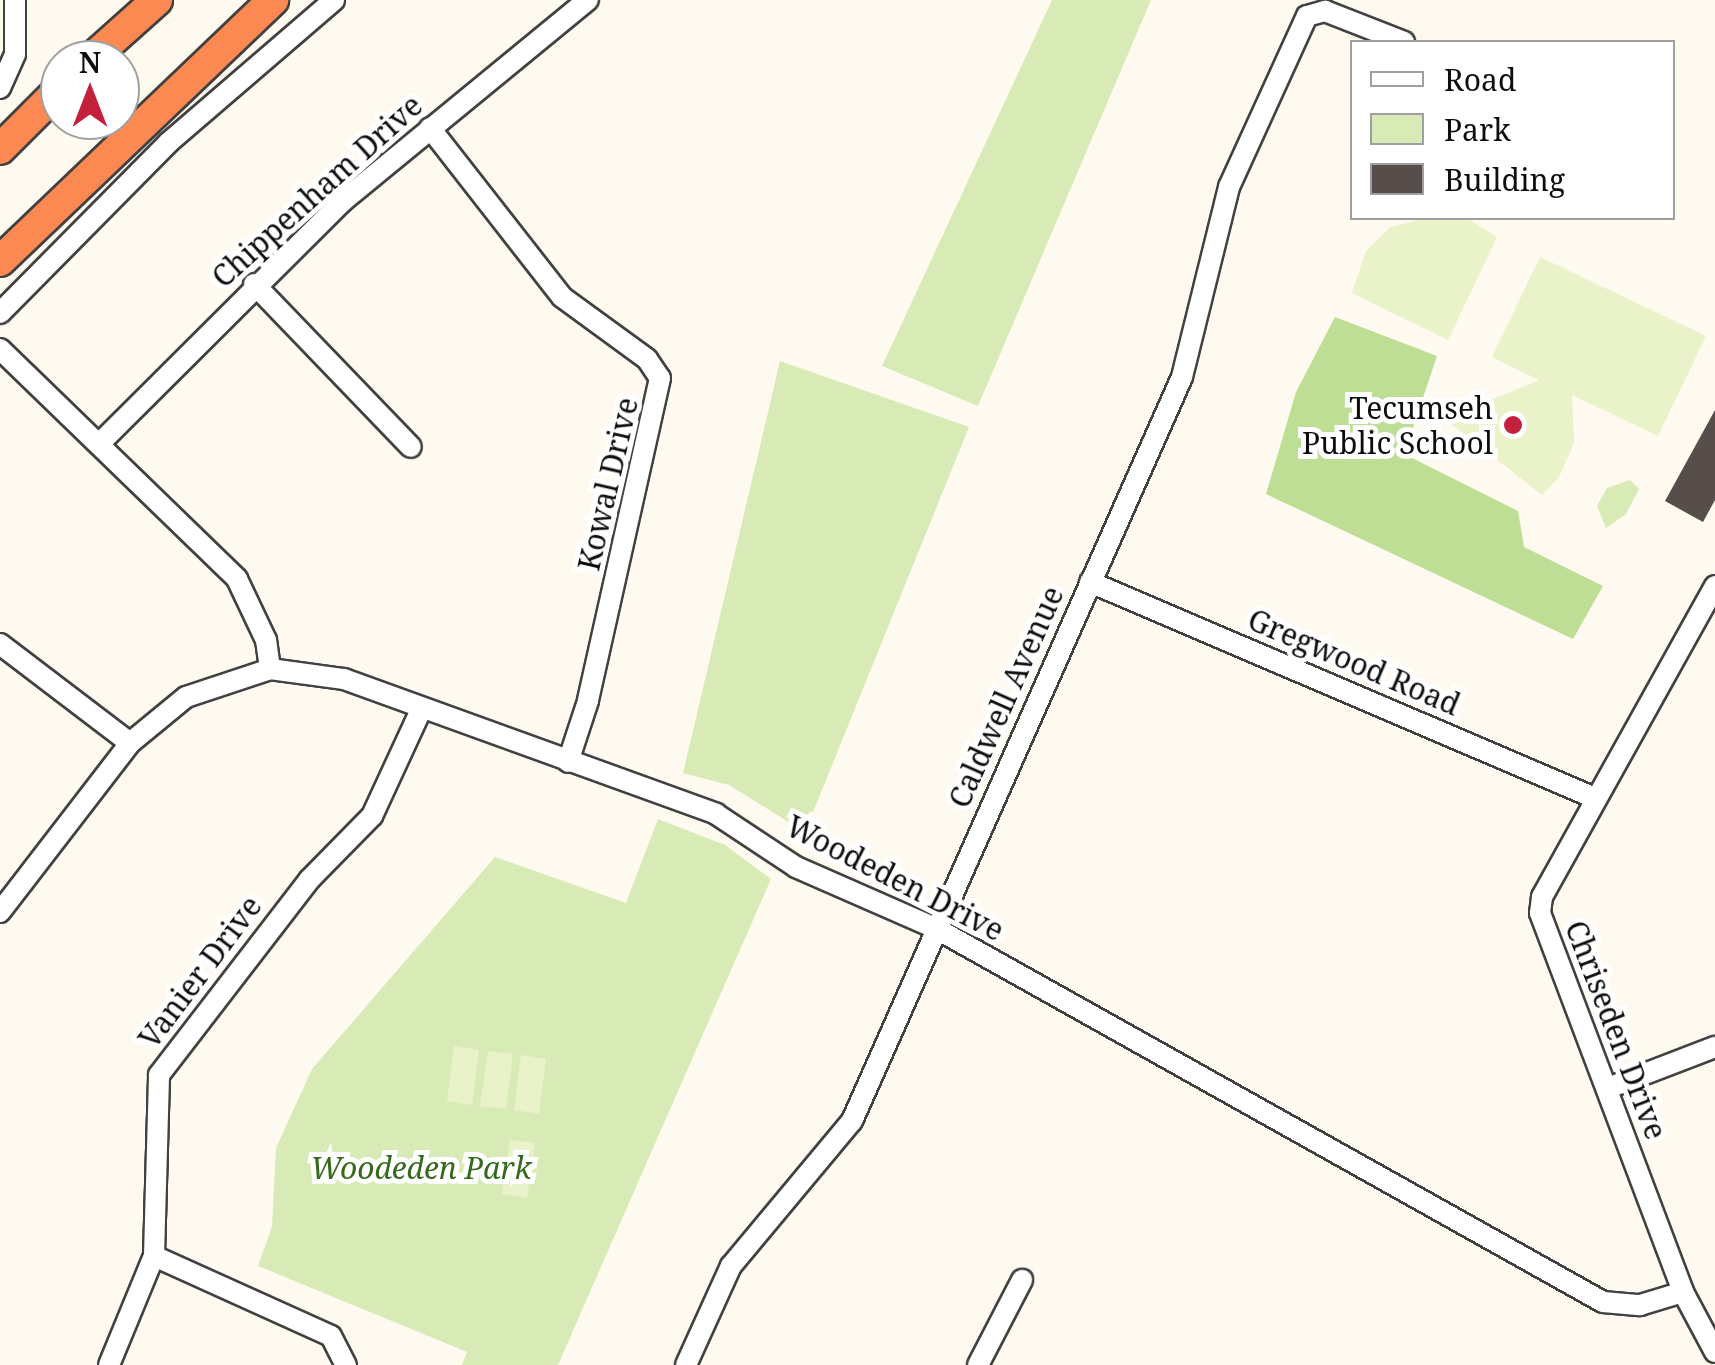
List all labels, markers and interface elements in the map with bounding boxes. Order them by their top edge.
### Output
north arrow [40,40,140,140]
legend [1350,40,1675,220]
text: N [79,43,101,81]
text: Road [1444,59,1516,100]
street label: Chippenham Drive [204,87,430,295]
text: Park [1444,109,1511,150]
text: Building [1444,159,1565,200]
place label: Tecumseh Public School [1302,390,1493,460]
street label: Kowal Drive [571,394,645,574]
marker: Tecumseh Public School [1502,414,1524,436]
street label: Caldwell Avenue [941,581,1071,813]
street label: Gregwood Road [1243,601,1465,723]
street label: Woodeden Drive [780,808,1010,948]
street label: Vanier Drive [131,889,269,1055]
street label: Chriseden Drive [1558,916,1674,1144]
park label: Woodeden Park [310,1150,532,1186]

